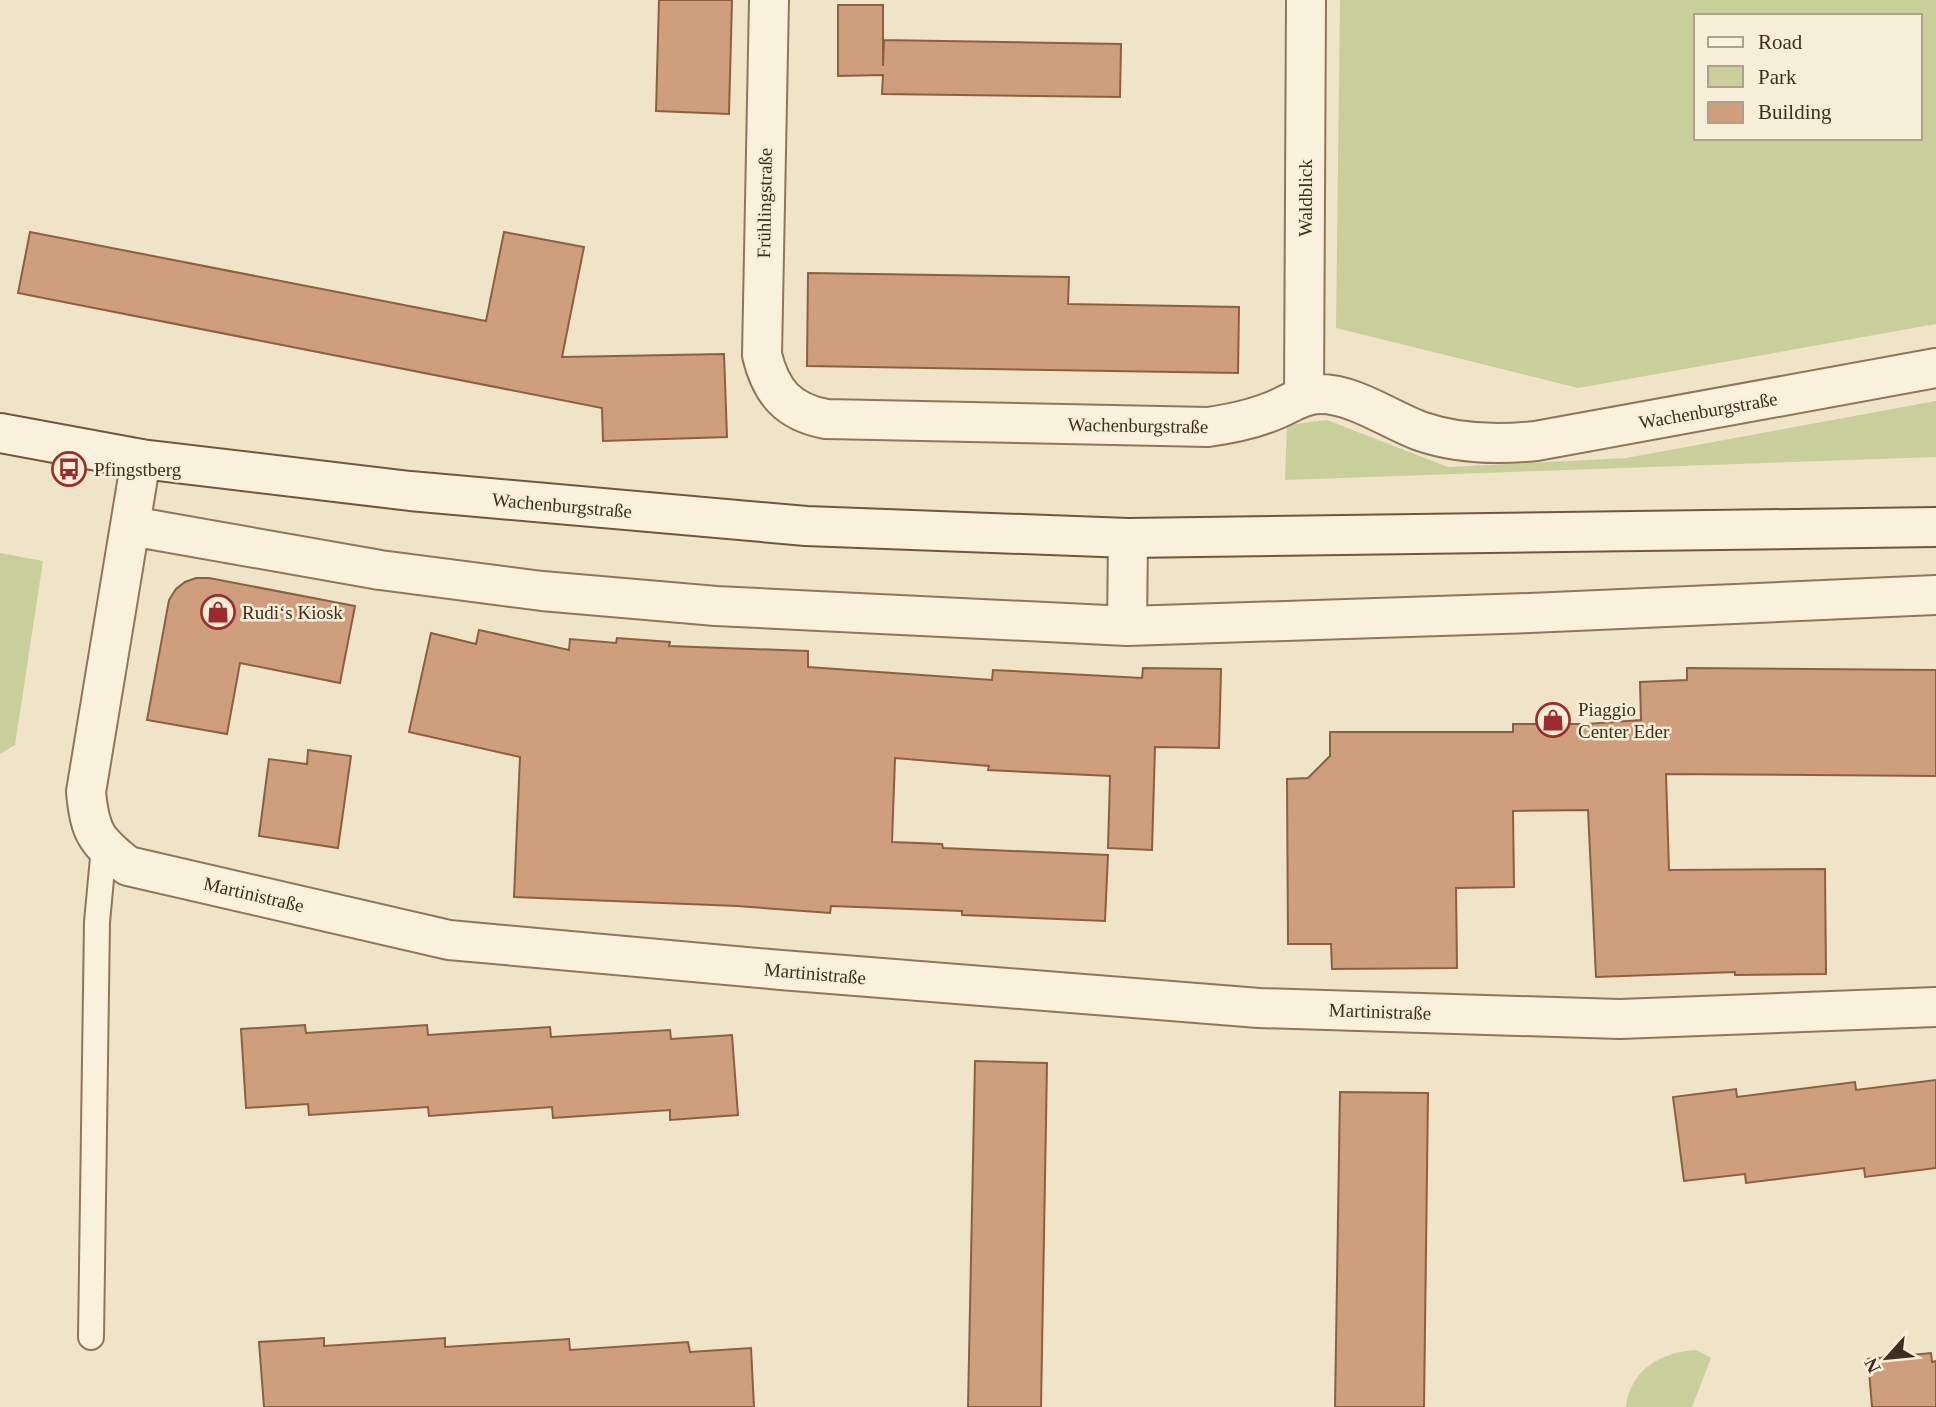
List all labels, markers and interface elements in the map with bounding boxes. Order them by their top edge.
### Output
legend [1694,14,1922,140]
text: Road [1758,30,1803,54]
text: Park [1758,65,1797,89]
text: Building [1758,100,1832,124]
street label: Frühlingstraße [753,147,776,259]
street label: Waldblick [1295,159,1316,237]
street label: Wachenburgstraße [1637,388,1779,433]
street label: Wachenburgstraße [1068,414,1208,437]
bus stop icon: Pfingstberg [50,450,88,488]
place label: Pfingstberg [94,459,182,480]
street label: Wachenburgstraße [491,489,633,522]
shop icon: Rudi‘s Kiosk [199,593,237,631]
place label: Rudi‘s Kiosk [242,602,343,623]
place label: Piaggio Center Eder [1578,699,1670,742]
shop icon: Piaggio Center Eder [1534,701,1572,739]
street label: Martinistraße [202,873,306,916]
street label: Martinistraße [763,959,867,988]
street label: Martinistraße [1328,999,1431,1024]
north arrow [1852,1323,1922,1393]
text: N [1860,1354,1885,1376]

